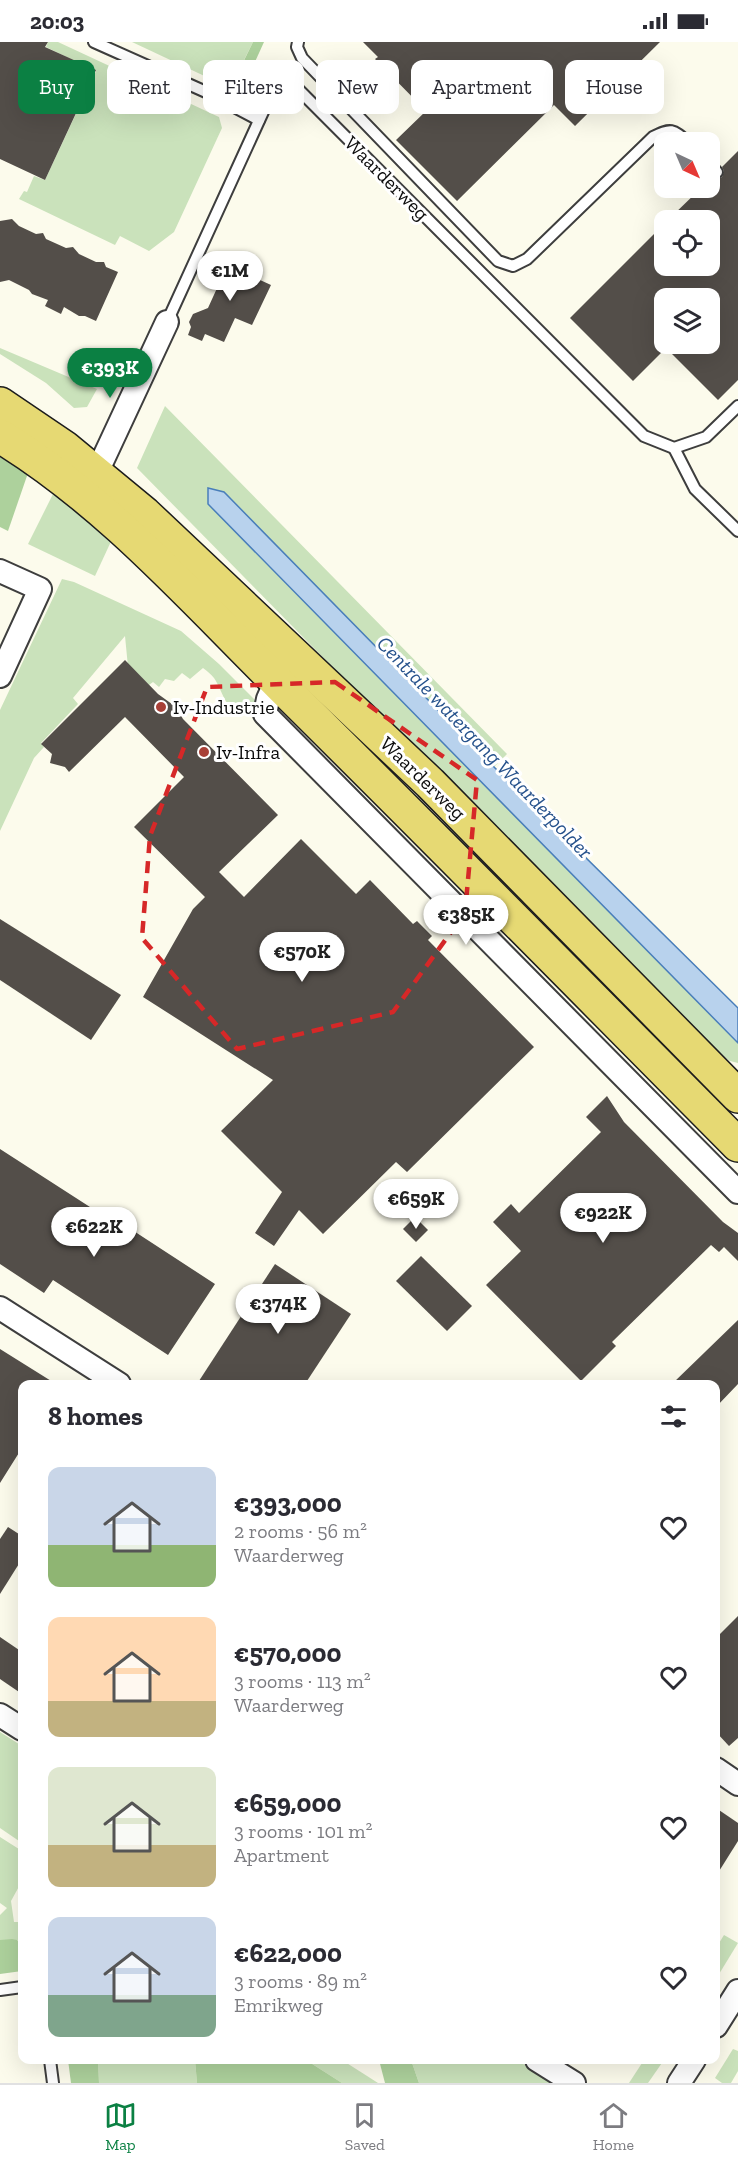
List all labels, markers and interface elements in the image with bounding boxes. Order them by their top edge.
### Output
text: 20:03 [30,8,84,35]
chip: Buy [18,60,95,114]
chip: Rent [107,60,191,114]
chip: Filters [203,60,304,114]
chip: New [316,60,399,114]
chip: Apartment [411,60,553,114]
chip: House [565,60,664,114]
street label: Waarderweg [340,131,434,225]
north arrow [654,132,720,198]
map controls [654,132,720,354]
button: locate [654,210,720,276]
pin: €1M [201,251,259,302]
text: €1M [211,258,249,282]
button: layers [654,288,720,354]
pin: €393K [68,348,152,399]
text: €393K [81,355,139,379]
water label: Centrale watergang Waarderpolder [372,631,599,864]
place label: Iv-Industrie [173,695,275,719]
marker: Iv-Industrie [154,700,168,714]
street label: Waarderweg [375,731,471,825]
place label: Iv-Infra [216,740,281,764]
marker: Iv-Infra [197,745,211,759]
pin: €385K [424,895,508,946]
text: €385K [437,902,495,926]
pin: €570K [260,932,344,983]
text: €570K [273,939,331,963]
pin: €659K [374,1179,458,1230]
text: €659K [387,1186,445,1210]
pin: €922K [561,1193,645,1244]
text: €922K [574,1200,632,1224]
pin: €622K [52,1207,136,1258]
text: €622K [65,1214,123,1238]
pin: €374K [236,1284,320,1335]
text: €374K [250,1291,306,1315]
text: 8 homes [48,1400,143,1432]
icon: filters [657,1400,690,1433]
text: €393,000 [234,1487,342,1519]
icon: home [96,1491,168,1563]
icon: heart [657,1511,690,1544]
text: 2 rooms · 56 m² [234,1519,367,1543]
text: Waarderweg [234,1543,344,1567]
text: €570,000 [234,1637,342,1669]
icon: home [96,1641,168,1713]
icon: heart [657,1661,690,1694]
text: 3 rooms · 113 m² [234,1669,371,1693]
text: Waarderweg [234,1693,344,1717]
text: €659,000 [234,1787,342,1819]
icon: home [96,1791,168,1863]
icon: heart [657,1811,690,1844]
text: 3 rooms · 101 m² [234,1819,372,1843]
text: Apartment [234,1843,329,1867]
text: €622,000 [234,1937,342,1969]
icon: home [96,1941,168,2013]
icon: heart [657,1961,690,1994]
text: 3 rooms · 89 m² [234,1969,367,1993]
text: Emrikweg [234,1993,323,2017]
tab: Map [104,2099,137,2154]
tab: Saved [345,2099,385,2154]
tab: Home [593,2099,634,2154]

